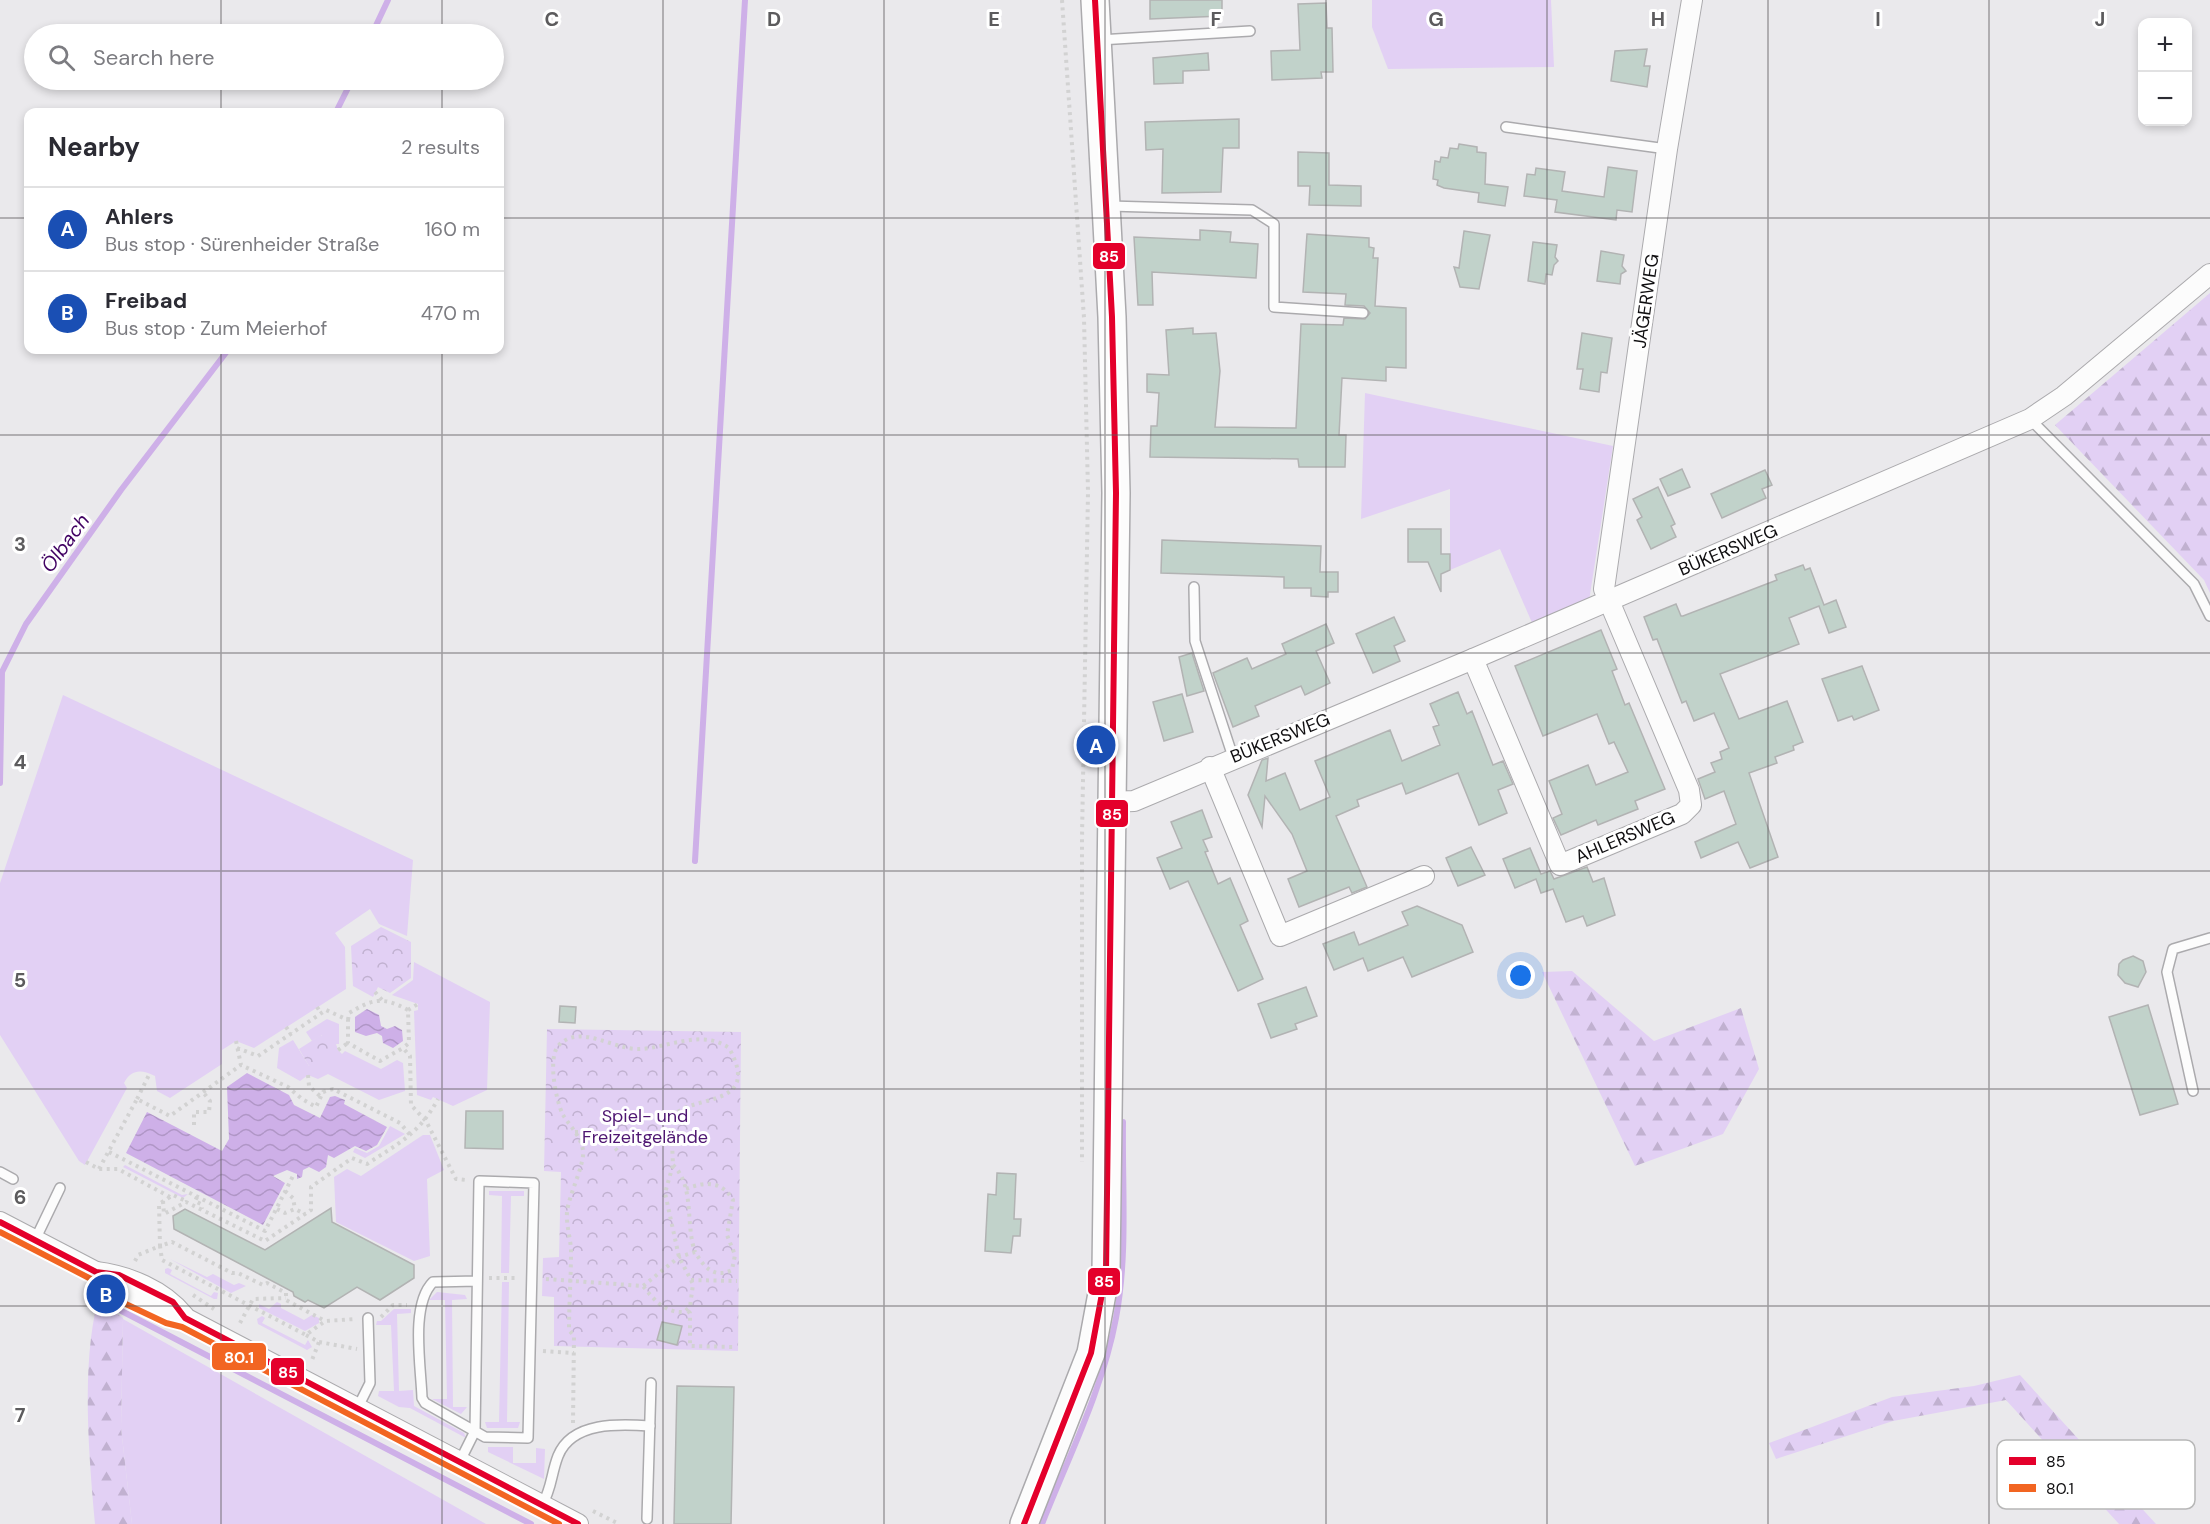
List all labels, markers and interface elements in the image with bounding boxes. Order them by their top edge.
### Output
text: C [545,6,559,32]
text: D [767,6,781,32]
text: E [988,6,1000,32]
text: F [1210,6,1222,32]
text: G [1428,6,1444,32]
text: H [1651,6,1665,32]
text: I [1875,6,1881,32]
text: J [2095,6,2105,32]
map controls [2138,18,2192,126]
button: + [2138,18,2192,72]
search box [24,24,504,90]
icon: search [45,41,78,74]
text: Search here [93,43,214,72]
button: − [2138,72,2192,126]
text: Nearby [48,130,140,164]
text: 2 results [401,134,480,160]
text: Ahlers [105,202,174,231]
text: A [60,216,75,242]
text: 160 m [424,216,480,242]
text: Bus stop · Sürenheider Straße [105,231,379,257]
line badge: 85 [1092,242,1126,270]
text: 85 [1099,246,1119,267]
street label: JÄGERWEG [1627,252,1665,350]
text: Freibad [105,286,187,315]
text: B [61,300,74,326]
text: 470 m [421,300,480,326]
text: Bus stop · Zum Meierhof [105,315,327,341]
water label: Ölbach [35,508,95,578]
street label: BÜKERSWEG [1675,518,1781,582]
text: 3 [14,531,26,557]
street label: BÜKERSWEG [1227,707,1333,769]
pin: A [1076,722,1116,768]
text: 4 [14,749,27,775]
line badge: 85 [1095,799,1129,828]
text: 85 [1102,804,1122,825]
street label: AHLERSWEG [1572,805,1678,869]
your location [1506,961,1535,990]
text: 5 [14,967,26,993]
park label: Spiel- und Freizeitgelände [582,1104,708,1149]
text: 6 [14,1184,26,1210]
line badge: 85 [1087,1267,1121,1296]
text: 85 [1094,1271,1114,1292]
pin: B [86,1272,126,1316]
line badge: 80.1 [211,1342,267,1371]
text: 80.1 [224,1347,254,1368]
line badge: 85 [270,1357,305,1386]
text: 85 [278,1362,298,1383]
text: 7 [15,1402,26,1428]
legend [1997,1440,2195,1509]
text: 85 [2046,1451,2066,1472]
text: 80.1 [2046,1478,2074,1499]

